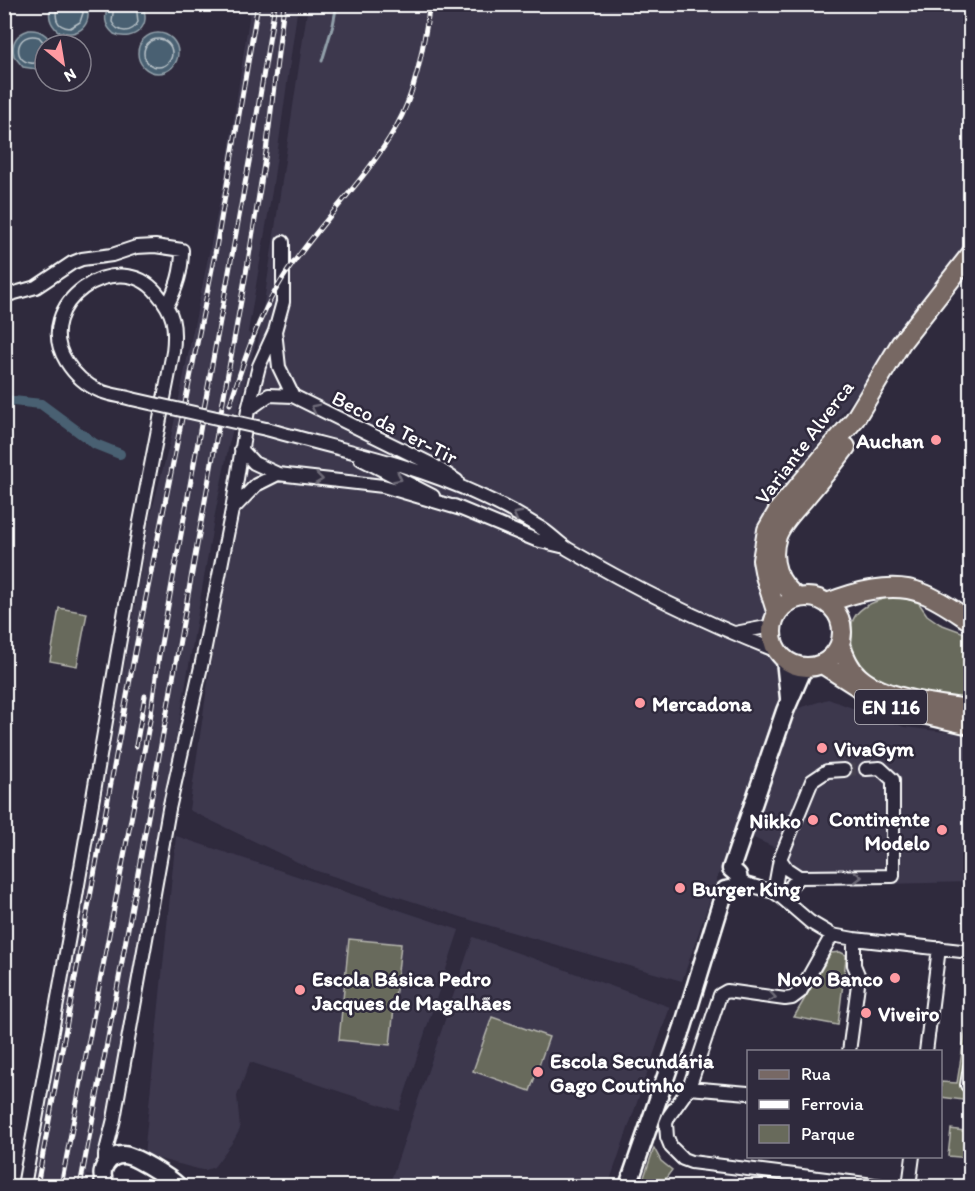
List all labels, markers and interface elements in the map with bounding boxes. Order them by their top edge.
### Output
north arrow [33,33,93,93]
text: N [61,65,80,86]
street label: Variante Alverca [749,375,859,509]
street label: Beco da Ter-Tir [328,385,463,470]
one-way arrow [311,404,321,415]
place label: Auchan [855,428,924,453]
marker: Auchan [929,433,943,447]
one-way arrow [392,471,402,482]
one-way arrow [314,472,324,485]
one-way arrow [513,511,523,522]
road number: EN 116 [855,690,927,724]
place label: Mercadona [652,691,753,716]
marker: Mercadona [633,696,647,710]
place label: VivaGym [834,736,914,762]
marker: VivaGym [815,741,829,755]
place label: Continente Modelo [829,806,930,855]
place label: Nikko [749,808,801,833]
marker: Nikko [806,813,820,827]
marker: Continente Modelo [935,823,949,837]
one-way arrow [853,870,862,883]
place label: Burger King [692,876,801,902]
marker: Burger King [673,881,687,895]
place label: Escola Básica Pedro Jacques de Magalhães [311,966,511,1016]
place label: Novo Banco [777,966,883,991]
marker: Novo Banco [888,971,902,985]
marker: Escola Básica Pedro Jacques de Magalhães [293,983,307,997]
one-way arrow [768,991,777,1003]
place label: Viveiro [878,1001,940,1026]
marker: Viveiro [859,1006,873,1020]
place label: Escola Secundária Gago Coutinho [550,1048,715,1098]
legend [747,1050,942,1158]
text: Rua [801,1063,831,1085]
marker: Escola Secundária Gago Coutinho [531,1065,545,1079]
text: Ferrovia [801,1093,864,1115]
text: Parque [801,1123,855,1145]

